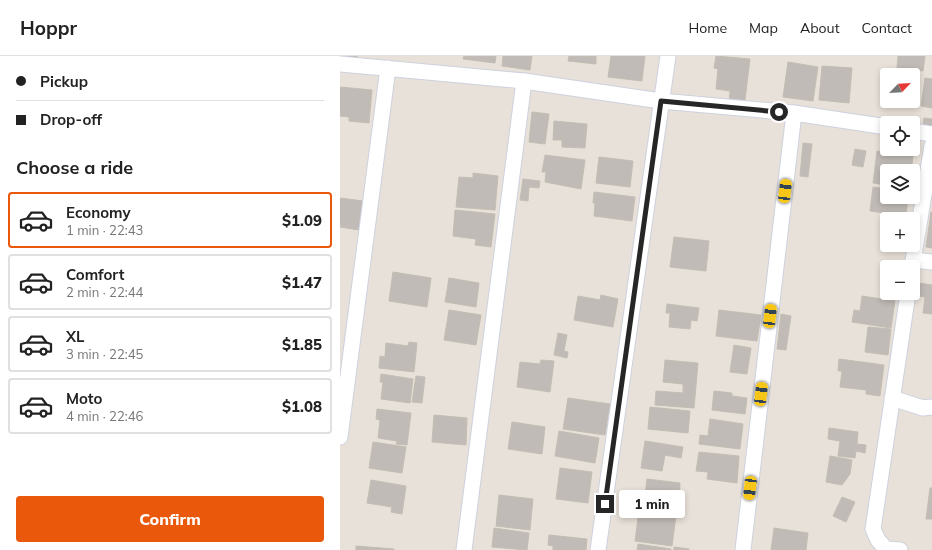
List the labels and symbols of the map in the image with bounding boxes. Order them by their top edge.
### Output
north arrow [880,68,920,108]
route start [770,103,788,121]
car [778,178,792,204]
car [763,303,777,329]
car [754,381,768,407]
car [743,475,757,501]
callout: 1 min [619,490,685,518]
route end [596,495,614,513]

